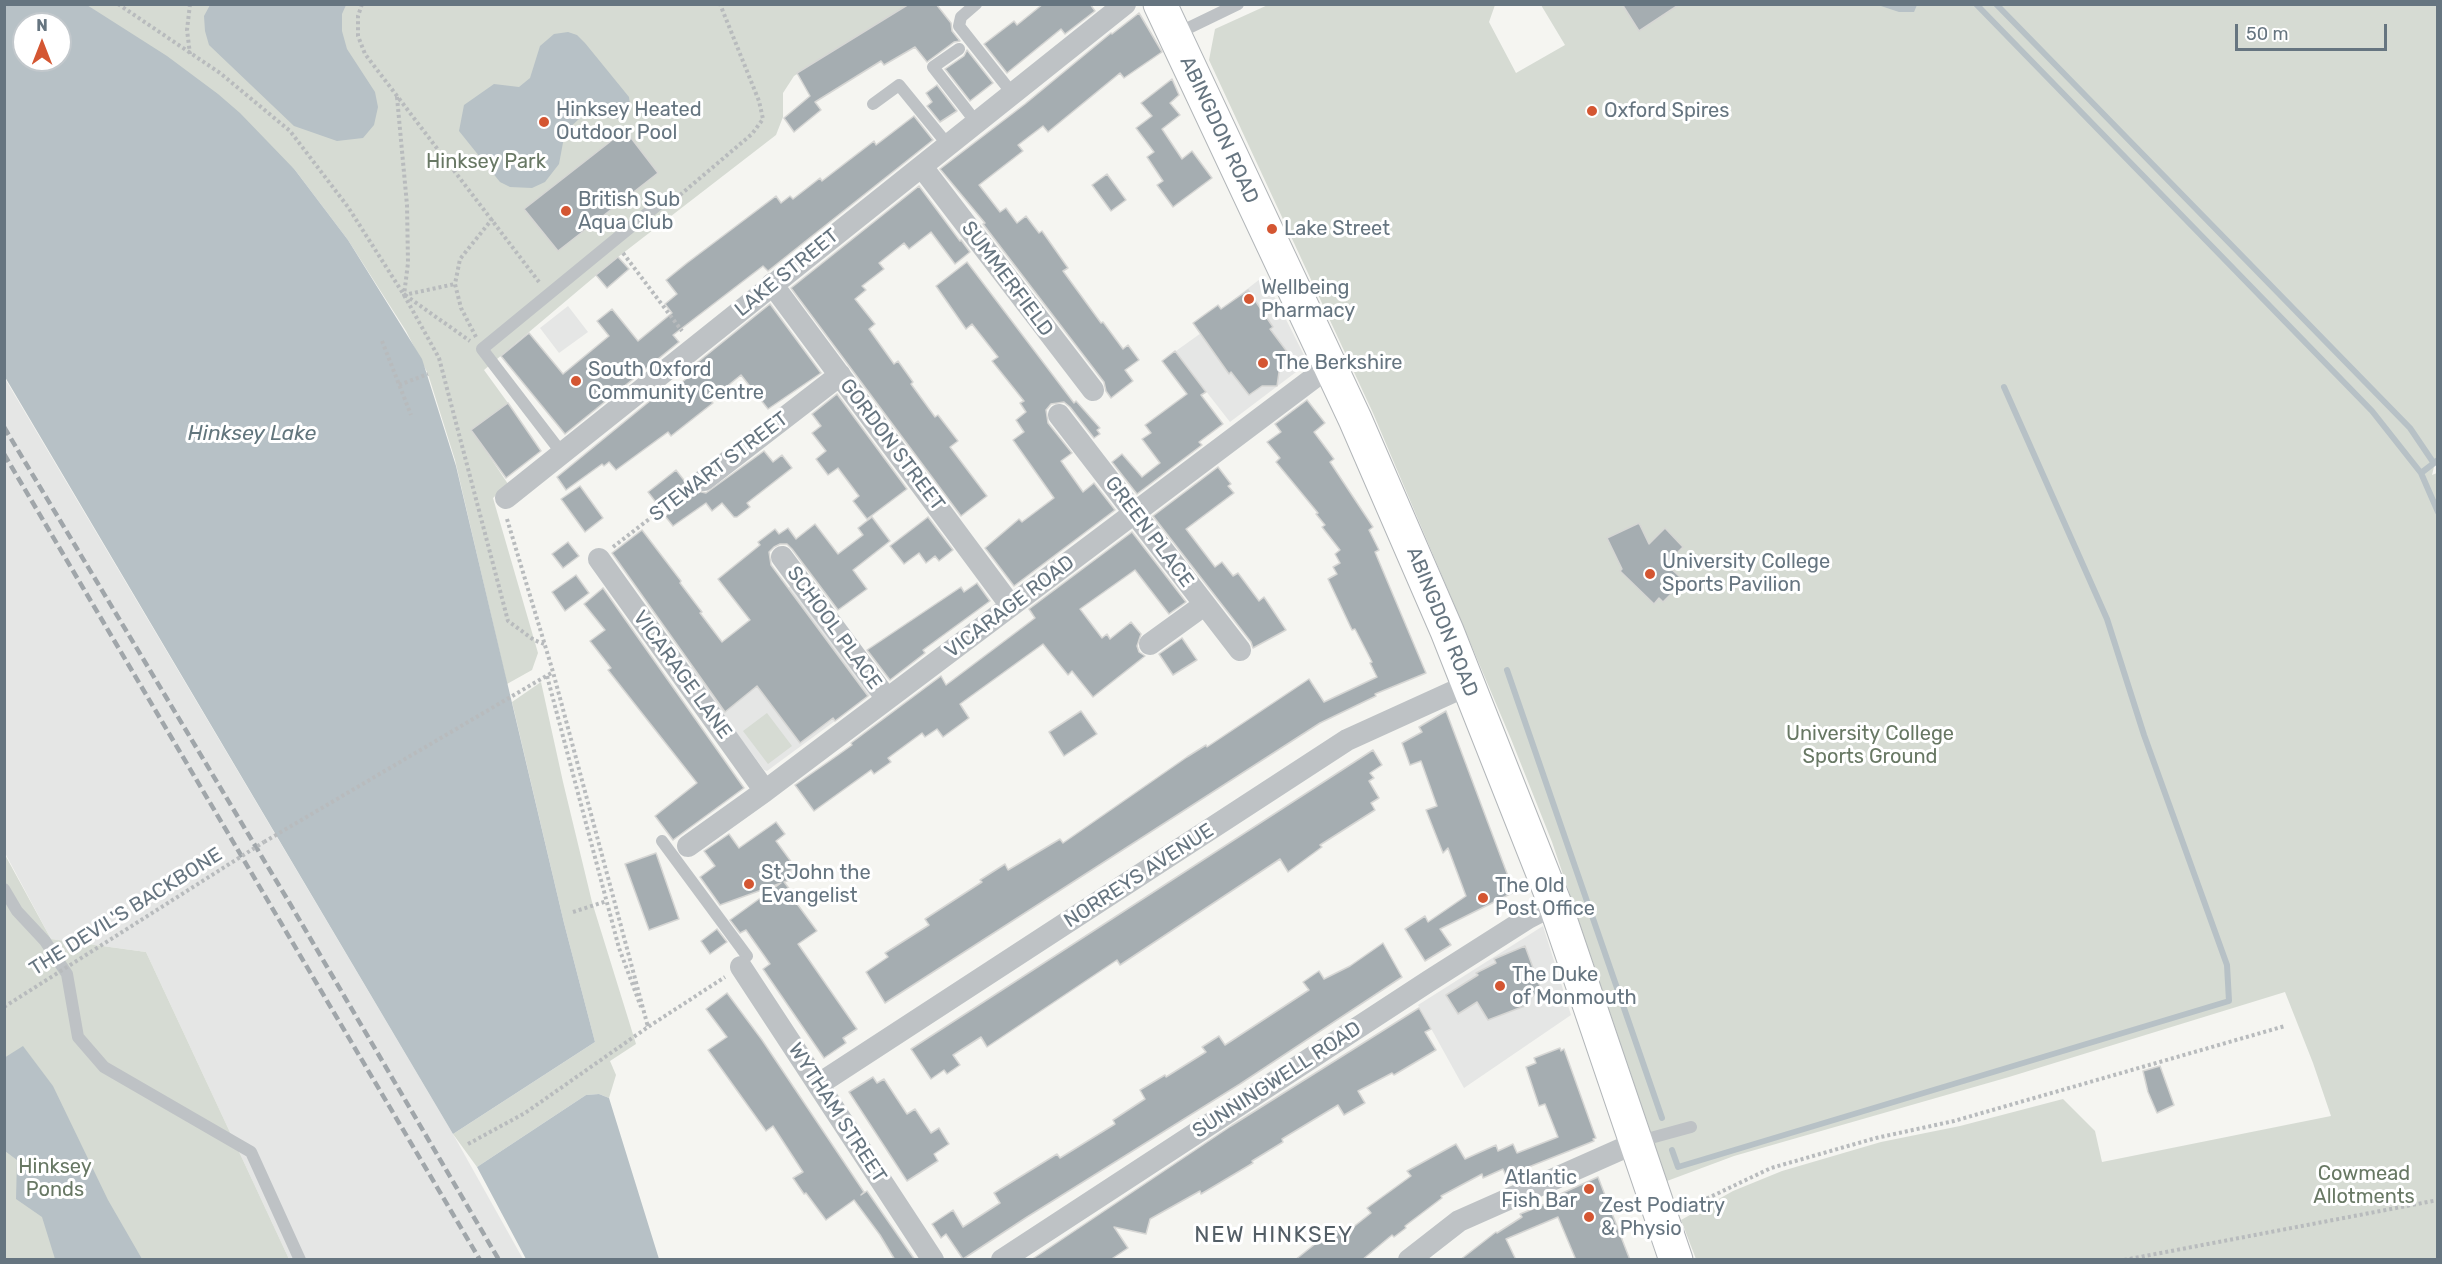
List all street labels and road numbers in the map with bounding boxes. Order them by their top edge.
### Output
street label: ABINGDON ROAD [1174,53,1264,207]
street label: SUMMERFIELD [956,217,1058,341]
street label: LAKE STREET [730,224,844,322]
street label: GORDON STREET [835,374,949,516]
street label: STEWART STREET [645,407,793,527]
street label: GREEN PLACE [1100,472,1198,592]
street label: ABINGDON ROAD [1401,544,1483,700]
street label: VICARAGE ROAD [941,551,1079,663]
street label: SCHOOL PLACE [781,562,887,694]
street label: VICARAGE LANE [627,606,737,744]
street label: NORREYS AVENUE [1060,819,1218,933]
street label: THE DEVIL'S BACKBONE [25,843,227,981]
street label: SUNNINGWELL ROAD [1188,1017,1366,1143]
street label: WYTHAM STREET [783,1039,891,1187]

